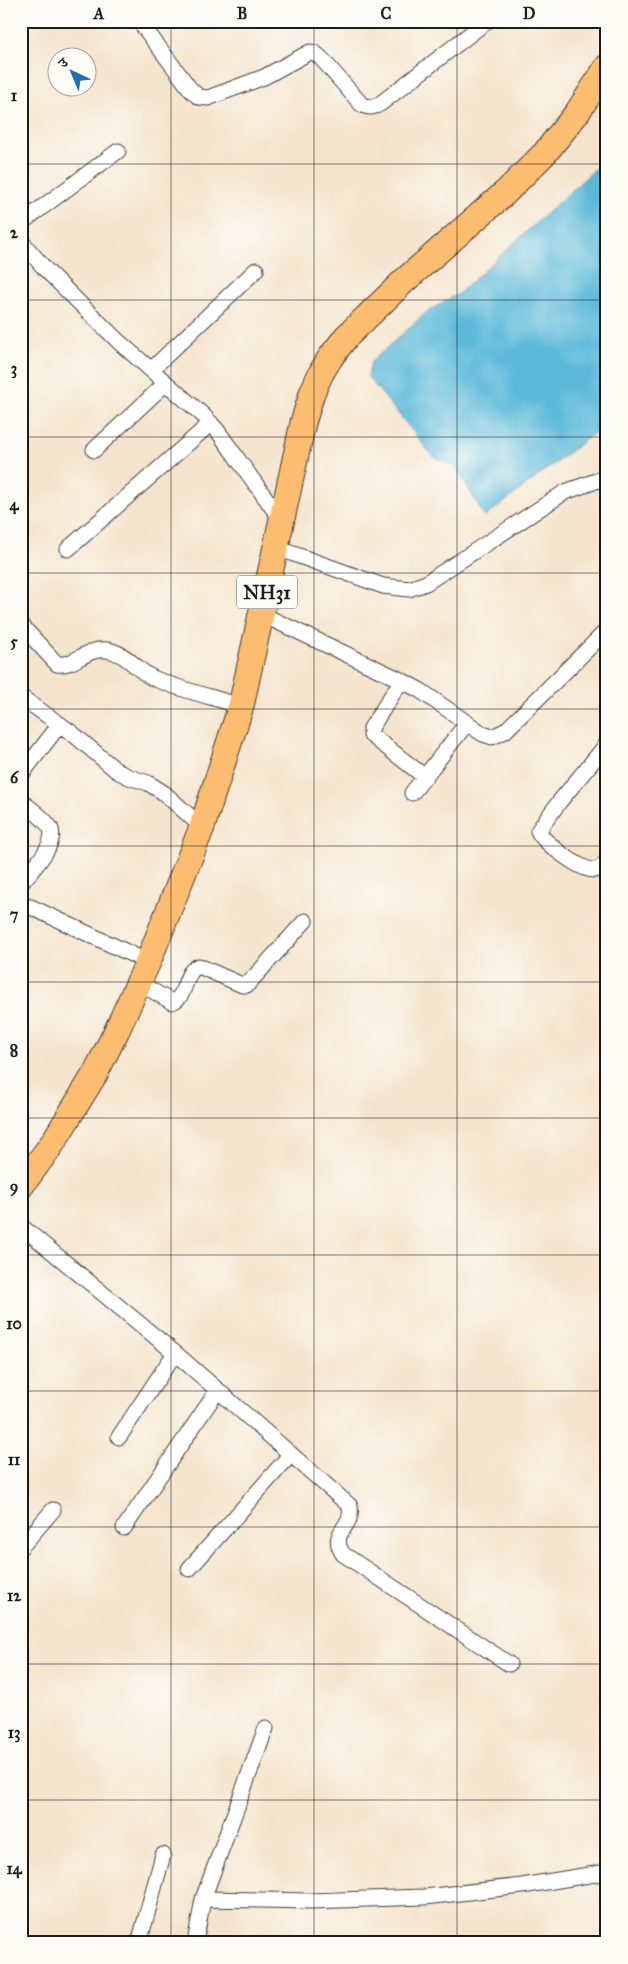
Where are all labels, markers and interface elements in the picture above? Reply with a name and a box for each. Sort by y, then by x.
text: A [93,4,105,23]
text: B [237,4,247,23]
text: C [381,4,392,23]
text: D [523,4,536,23]
north arrow [48,48,98,98]
text: उ [54,54,72,72]
text: 1 [11,86,18,105]
text: 2 [10,223,19,242]
text: 3 [11,359,17,379]
text: 4 [10,495,20,515]
road number: NH31 [237,576,297,608]
text: 5 [10,632,18,651]
text: 6 [10,768,19,787]
text: 7 [10,905,19,924]
text: 8 [10,1041,18,1060]
text: 9 [10,1177,18,1197]
text: 10 [6,1314,22,1333]
text: 11 [8,1450,21,1469]
text: 12 [7,1586,22,1605]
text: 13 [8,1723,20,1743]
text: 14 [6,1859,23,1879]

